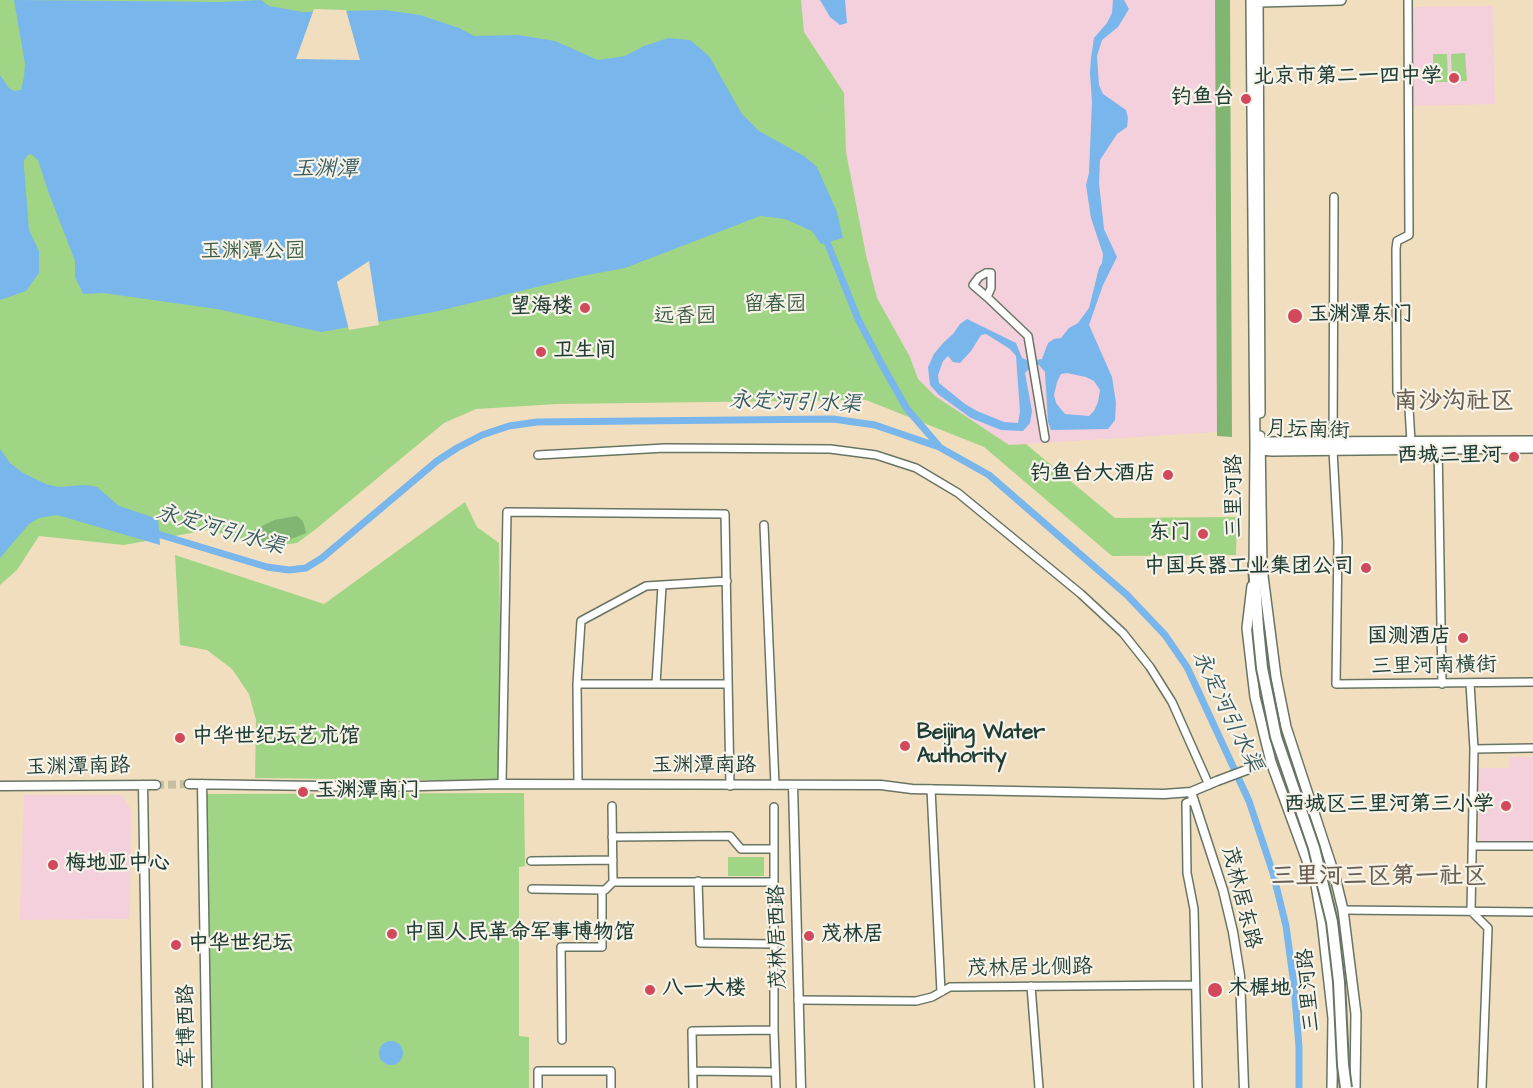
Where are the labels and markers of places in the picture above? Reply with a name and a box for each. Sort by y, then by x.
place label: 北京市第二一四中学 [1253,65,1442,91]
marker: 北京市第二一四中学 [1447,71,1461,85]
place label: 钓鱼台 [1171,86,1234,112]
marker: 钓鱼台 [1239,92,1253,106]
place label: 望海楼 [510,295,573,321]
marker: 望海楼 [578,301,592,315]
place label: 玉渊潭东门 [1308,303,1413,329]
marker: 玉渊潭东门 [1286,307,1304,325]
place label: 卫生间 [553,339,616,365]
marker: 卫生间 [534,345,548,359]
place label: 西城三里河 [1397,444,1502,470]
marker: 西城三里河 [1507,450,1521,464]
place label: 钓鱼台大酒店 [1030,462,1156,488]
marker: 钓鱼台大酒店 [1161,468,1175,482]
place label: 东门 [1149,521,1191,547]
marker: 东门 [1196,527,1210,541]
place label: 中国兵器工业集团公司 [1144,555,1354,581]
marker: 中国兵器工业集团公司 [1359,561,1373,575]
place label: 国测酒店 [1367,625,1451,651]
marker: 国测酒店 [1456,631,1470,645]
place label: Beijing Water Authority [917,721,1045,771]
place label: 中华世纪坛艺术馆 [192,725,360,751]
marker: 中华世纪坛艺术馆 [173,731,187,745]
marker: Beijing Water Authority [898,739,912,753]
place label: 玉渊潭南门 [315,779,420,805]
marker: 玉渊潭南门 [296,785,310,799]
place label: 西城区三里河第三小学 [1284,793,1494,819]
marker: 西城区三里河第三小学 [1499,799,1513,813]
place label: 梅地亚中心 [65,852,170,878]
marker: 梅地亚中心 [46,858,60,872]
place label: 中国人民革命军事博物馆 [404,921,635,947]
place label: 茂林居 [821,923,884,949]
marker: 中国人民革命军事博物馆 [385,927,399,941]
marker: 茂林居 [802,929,816,943]
place label: 中华世纪坛 [188,932,293,958]
marker: 中华世纪坛 [169,938,183,952]
place label: 八一大楼 [662,977,746,1003]
place label: 木樨地 [1228,977,1291,1003]
marker: 木樨地 [1206,981,1224,999]
marker: 八一大楼 [643,983,657,997]

